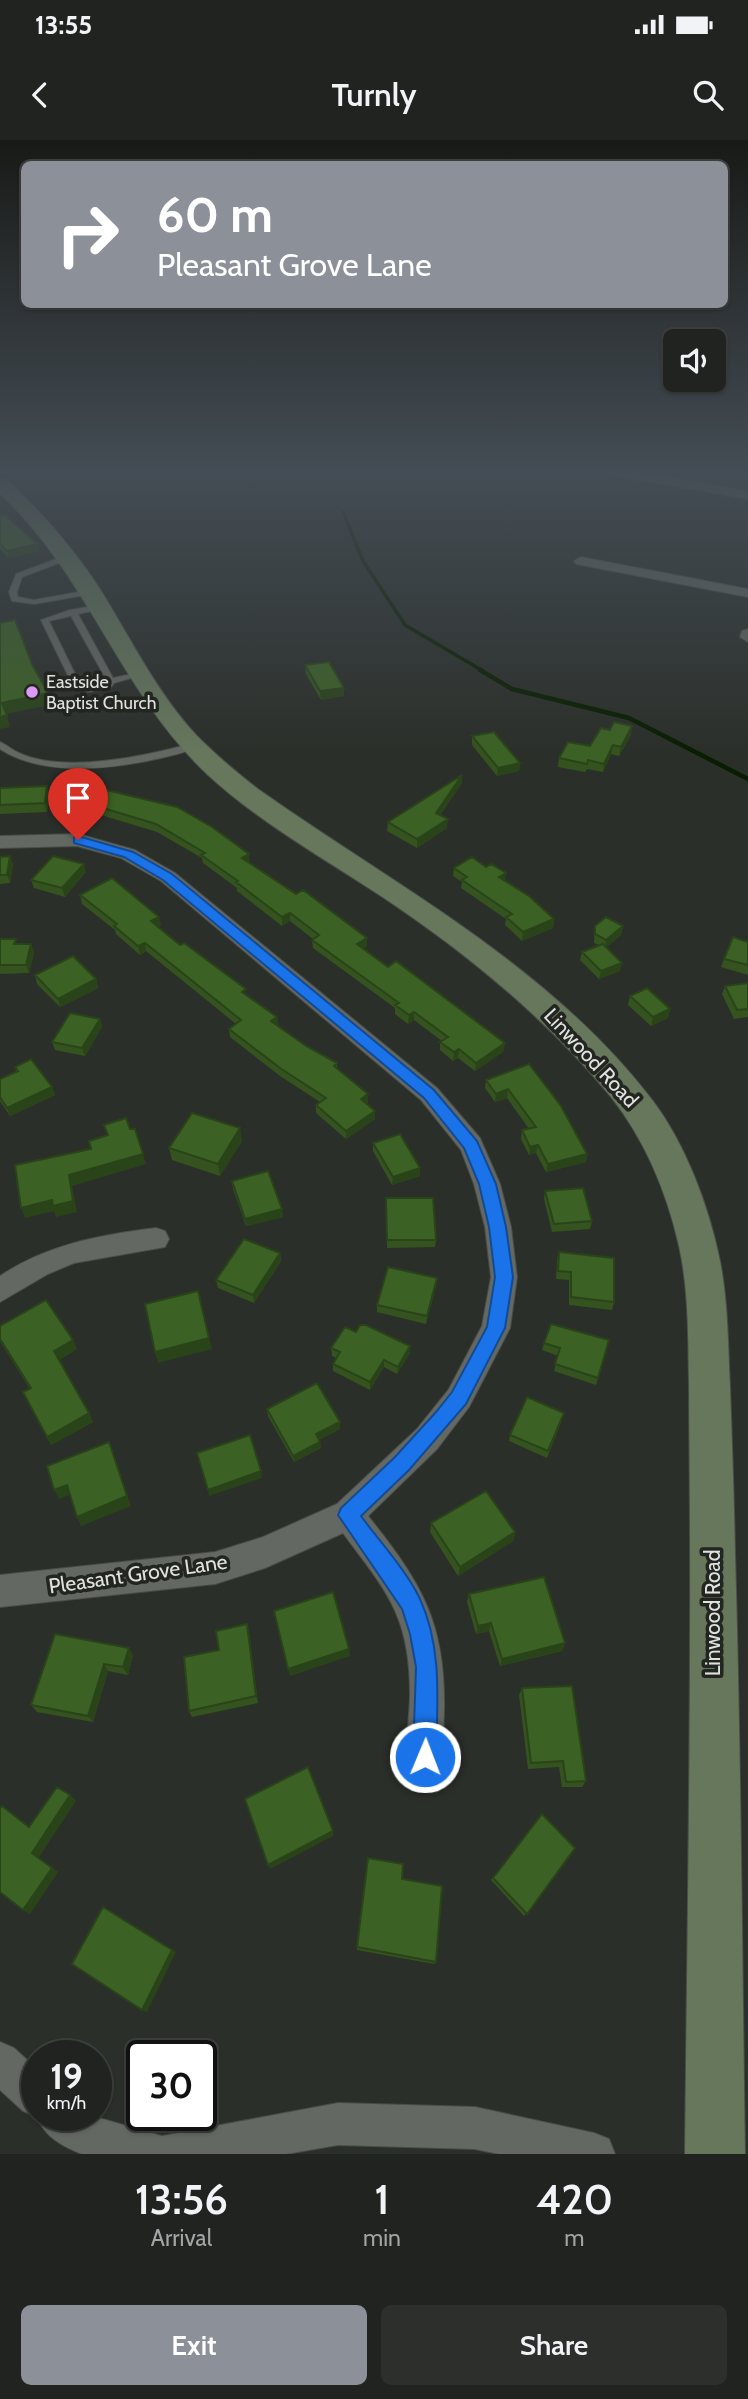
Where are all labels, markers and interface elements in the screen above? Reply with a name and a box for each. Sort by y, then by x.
text: 13:55 [35,9,92,41]
text: Turnly [331,75,417,114]
icon: back [21,76,59,114]
icon: search [689,76,727,114]
text: 60 m [157,185,273,244]
icon: right [42,189,133,280]
text: Pleasant Grove Lane [157,245,432,284]
map controls [663,329,726,392]
button: sound [663,329,726,392]
place label: Eastside Baptist Church [46,671,156,714]
marker: Eastside Baptist Church [24,684,40,700]
pin [48,768,108,840]
icon: arrive [59,779,97,817]
street label: Linwood Road [539,1003,644,1113]
street label: Pleasant Grove Lane [47,1549,229,1598]
street label: Linwood Road [700,1550,725,1676]
position arrow [388,1720,462,1794]
speed limit sign: 30 [126,2040,217,2131]
text: 19 [50,2055,83,2098]
text: km/h [47,2092,86,2114]
text: 13:56 [135,2173,228,2225]
text: 1 [374,2173,389,2225]
text: 420 [536,2173,613,2225]
text: Arrival [151,2224,212,2252]
text: min [363,2224,401,2252]
text: m [564,2224,585,2252]
button: Exit [21,2305,367,2385]
button: Share [381,2305,727,2385]

